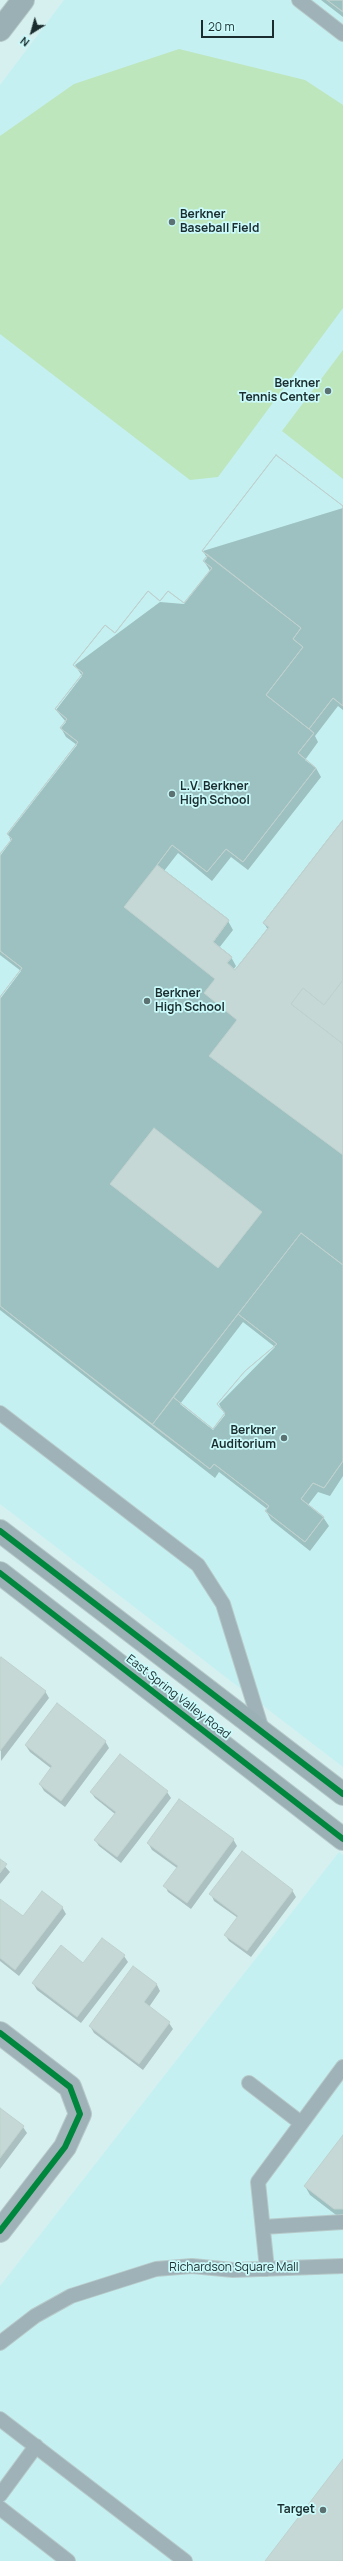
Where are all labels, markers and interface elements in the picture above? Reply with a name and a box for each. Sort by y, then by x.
north arrow [12,12,52,52]
scale bar [203,12,276,38]
text: 20 m [208,18,235,35]
text: N [17,34,32,50]
place label: Berkner Baseball Field [180,208,259,236]
marker: Berkner Baseball Field [167,217,177,227]
place label: Berkner Tennis Center [239,377,320,405]
marker: Berkner Tennis Center [323,386,333,396]
place label: L.V. Berkner High School [180,780,250,808]
marker: L.V. Berkner High School [167,789,177,799]
place label: Berkner High School [155,987,225,1015]
marker: Berkner High School [142,996,152,1006]
place label: Berkner Auditorium [211,1424,276,1452]
marker: Berkner Auditorium [279,1433,289,1443]
street label: East Spring Valley Road [123,1652,233,1742]
street label: Richardson Square Mall [169,2261,299,2275]
place label: Target [277,2503,315,2517]
marker: Target [318,2505,328,2515]

